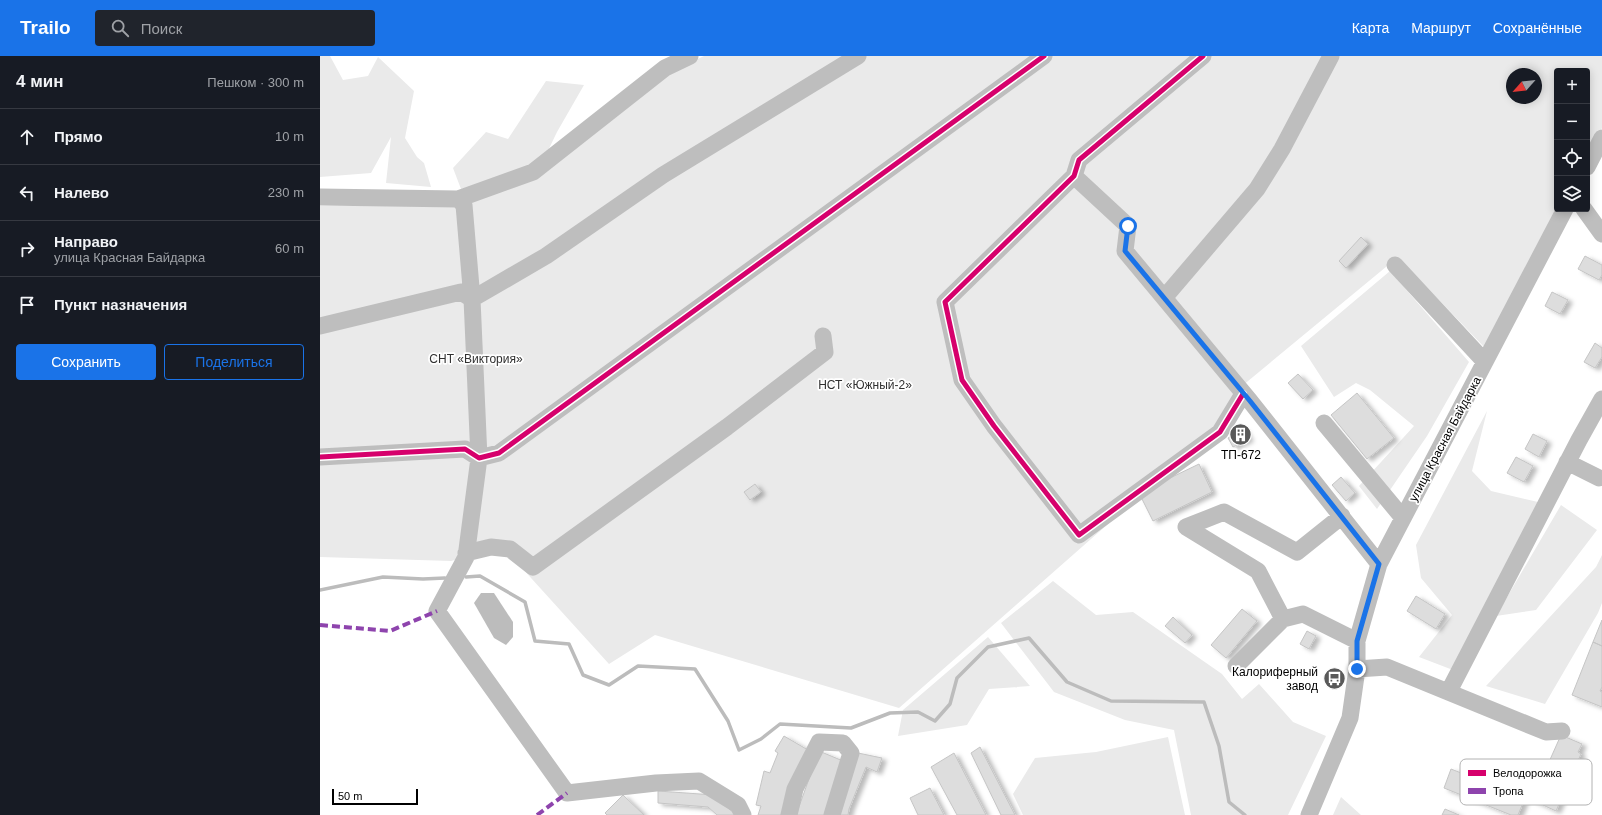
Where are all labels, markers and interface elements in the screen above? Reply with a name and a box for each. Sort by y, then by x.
search box [95,10,375,46]
text: Trailo [20,17,71,38]
icon: search [109,17,131,39]
text: Поиск [141,20,182,37]
text: Карта [1352,20,1389,36]
text: Маршрут [1411,20,1471,36]
text: Сохранённые [1493,20,1582,36]
north arrow [1506,68,1542,104]
map controls [1554,68,1590,212]
button: + [1554,68,1590,104]
text: 4 мин [16,72,63,91]
text: Пешком · 300 m [207,75,304,90]
button: − [1554,104,1590,140]
icon: ahead [16,126,38,148]
text: Прямо [54,128,103,145]
text: 10 m [275,129,304,144]
button: locate [1554,140,1590,176]
button: layers [1554,176,1590,212]
icon: left [16,182,38,204]
text: Налево [54,184,109,201]
text: 230 m [268,185,304,200]
route start [1119,217,1137,235]
text: Направо [54,233,118,250]
icon: right [16,238,38,260]
text: 60 m [275,241,304,256]
text: улица Красная Байдарка [54,250,205,265]
icon: arrive [16,294,38,316]
text: Пункт назначения [54,296,187,313]
button: Сохранить [16,344,156,380]
button: Поделиться [164,344,304,380]
park label: СНТ «Виктория» [429,352,523,366]
street label: улица Красная Байдарка [1406,374,1484,504]
park label: НСТ «Южный-2» [818,378,912,392]
building icon: ТП-672 [1228,421,1254,447]
place label: ТП-672 [1221,448,1261,462]
route end [1348,660,1366,678]
place label: Калориферный завод [1232,665,1318,693]
bus stop icon: Калориферный завод [1321,666,1347,692]
legend [1460,759,1592,805]
text: Велодорожка [1493,767,1563,779]
text: Тропа [1493,785,1524,797]
scale bar [332,787,418,806]
text: 50 m [338,790,362,802]

